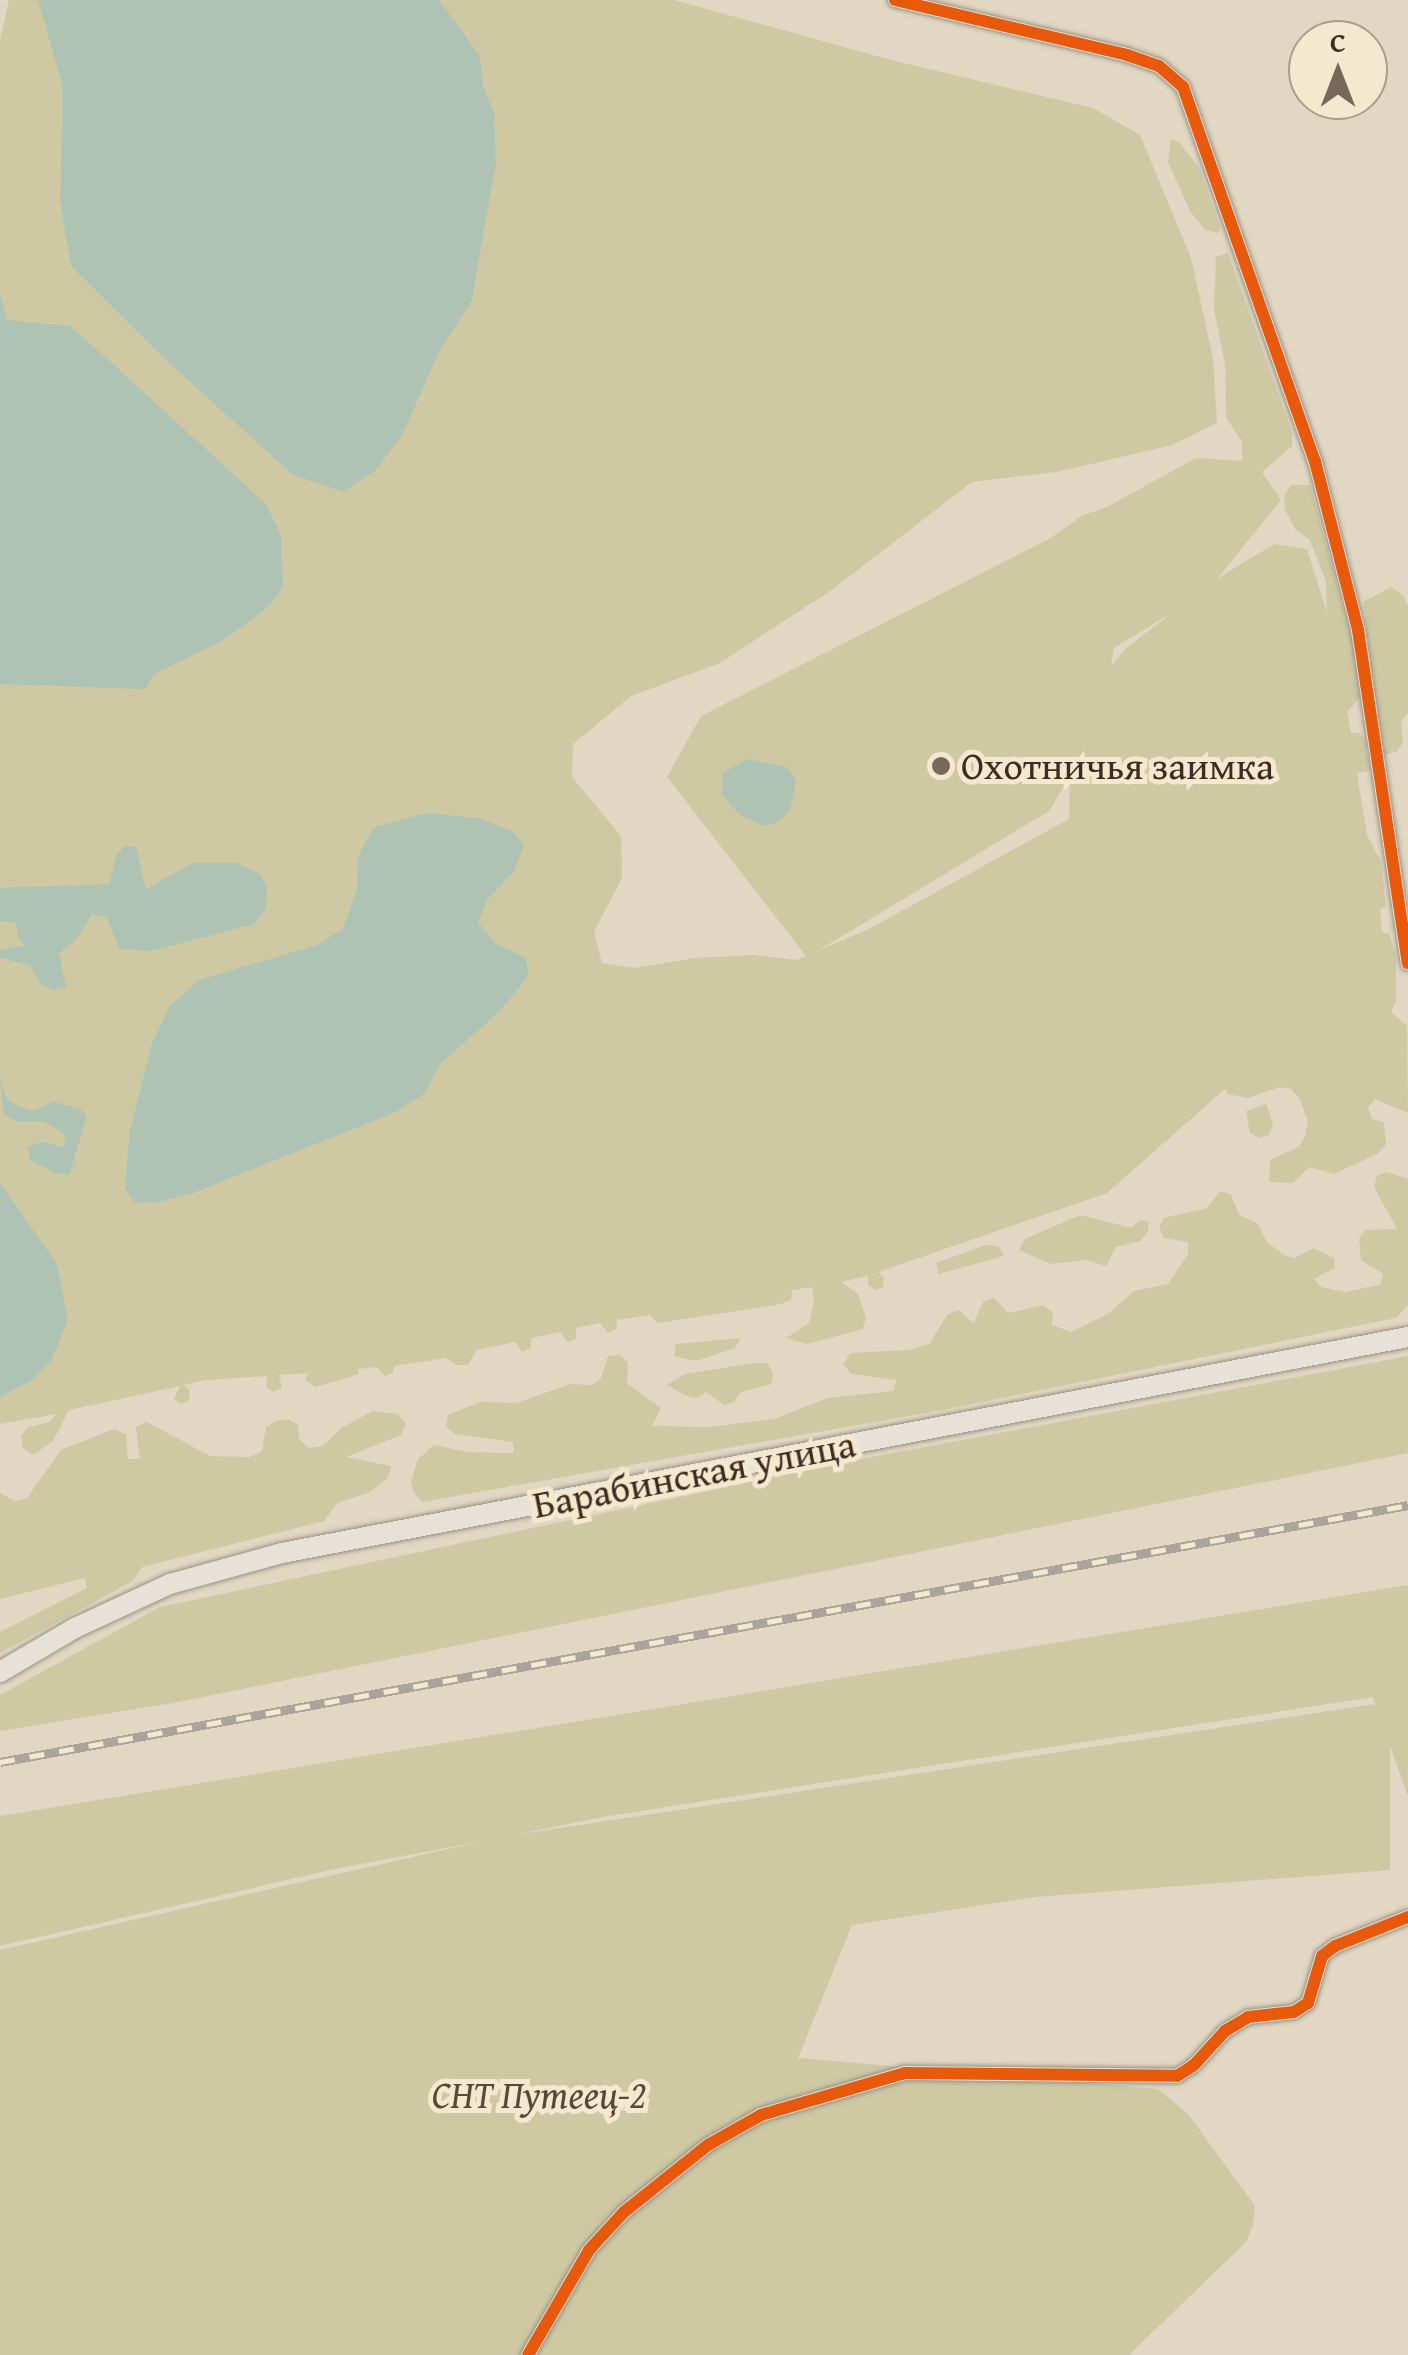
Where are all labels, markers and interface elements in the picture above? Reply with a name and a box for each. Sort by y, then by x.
north arrow [1288,20,1388,120]
text: С [1330,21,1346,62]
place label: Охотничья заимка [961,743,1274,789]
marker: Охотничья заимка [930,755,952,777]
street label: Барабинская улица [529,1420,859,1528]
park label: СНТ Путеец-2 [432,2072,646,2118]

